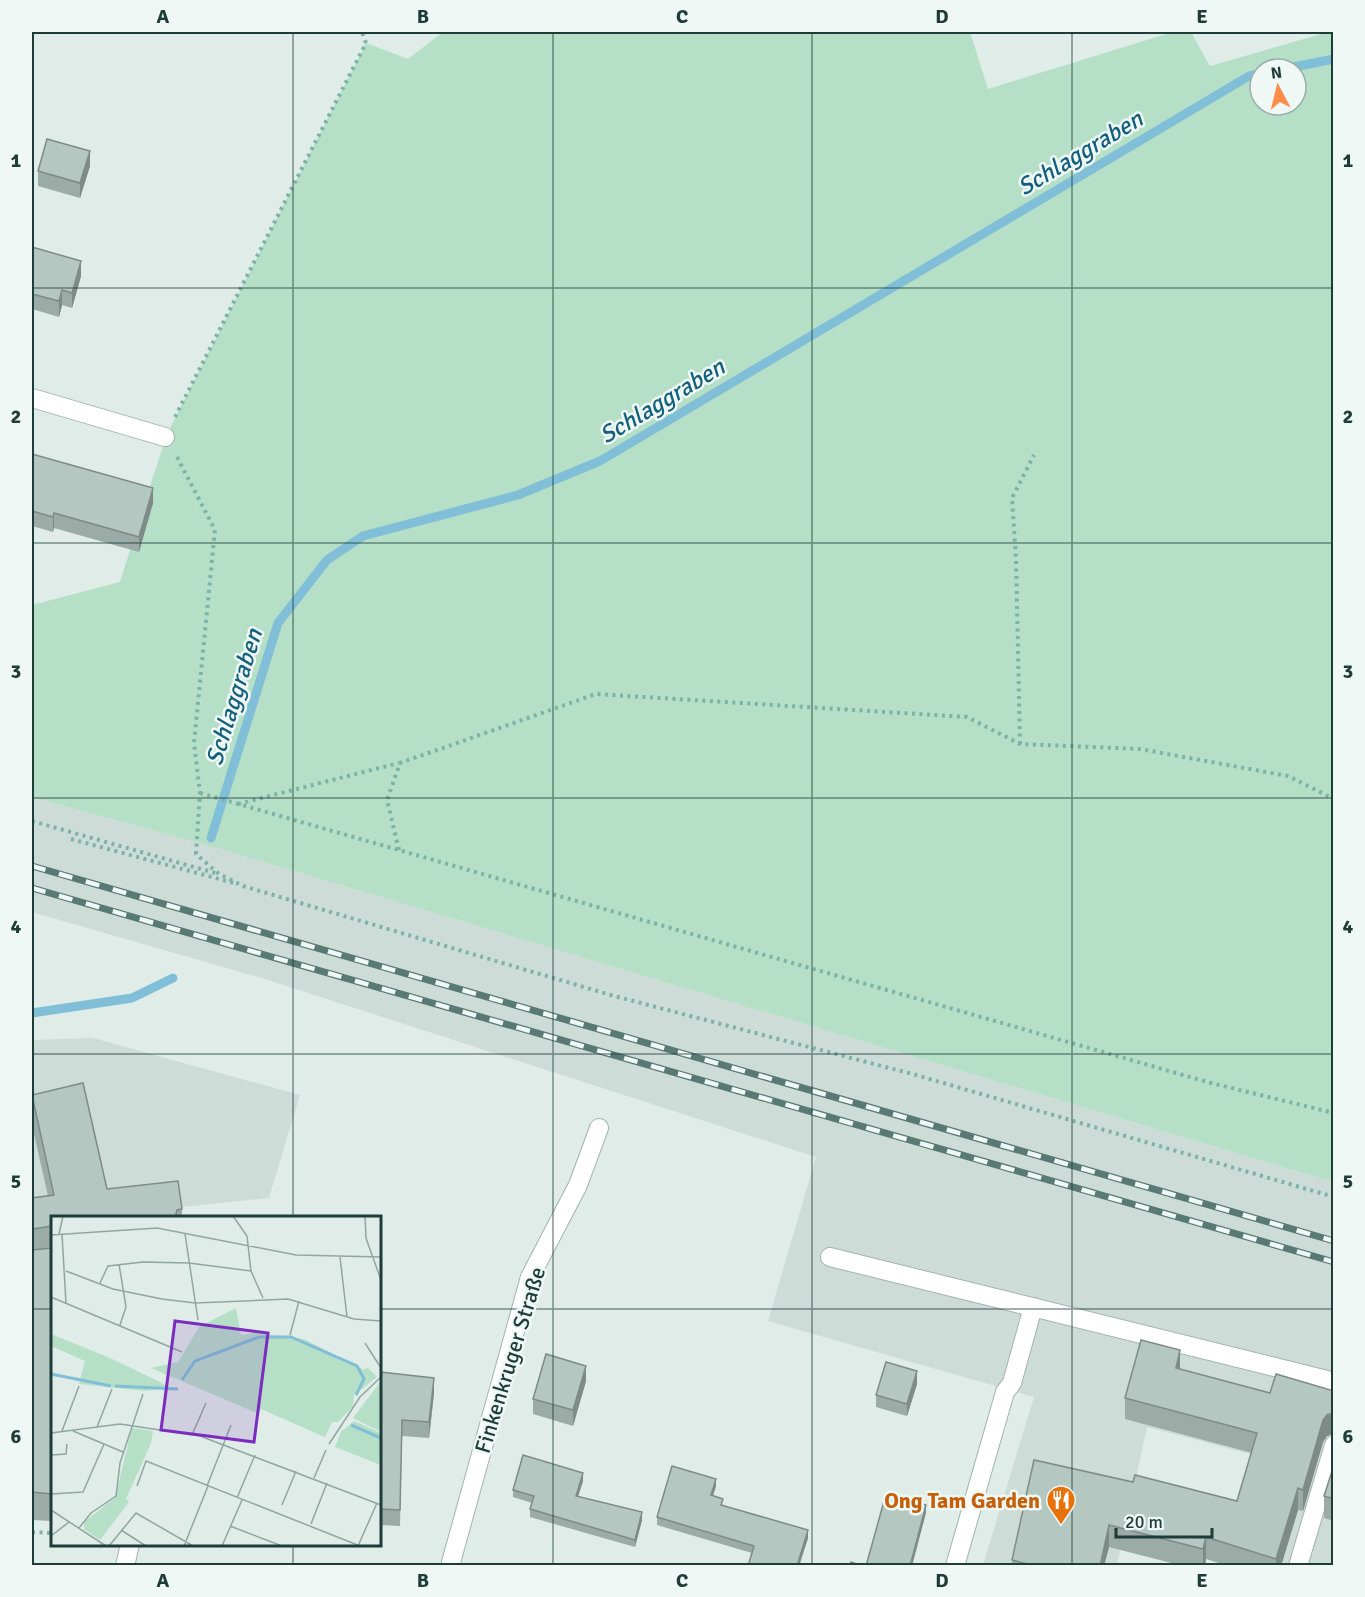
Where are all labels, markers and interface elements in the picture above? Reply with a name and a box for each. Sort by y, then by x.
text: A [157,4,170,29]
text: B [417,4,429,29]
text: C [676,4,688,29]
text: D [935,4,949,29]
text: E [1196,4,1208,29]
north arrow [1248,57,1308,117]
text: N [1270,63,1283,84]
water label: Schlaggraben [1012,103,1149,202]
text: 1 [11,148,22,173]
text: 1 [1343,148,1354,173]
water label: Schlaggraben [594,351,731,450]
text: 2 [11,404,21,429]
text: 2 [1343,404,1353,429]
water label: Schlaggraben [199,624,269,769]
text: 3 [11,659,21,684]
text: 3 [1343,659,1353,684]
text: 4 [11,914,22,939]
text: 4 [1343,914,1354,939]
text: 5 [11,1169,21,1194]
text: 5 [1343,1169,1353,1194]
inset map [51,1216,381,1546]
street label: Finkenkruger Straße [469,1263,551,1457]
text: 6 [11,1424,22,1449]
text: 6 [1343,1424,1354,1449]
restaurant icon: Ong Tam Garden [1045,1484,1077,1526]
place label: Ong Tam Garden [884,1487,1040,1514]
scale bar [1116,1501,1212,1539]
text: 20 m [1125,1511,1163,1533]
text: A [157,1568,170,1593]
text: B [417,1568,429,1593]
text: C [676,1568,688,1593]
text: D [935,1568,949,1593]
text: E [1196,1568,1208,1593]

